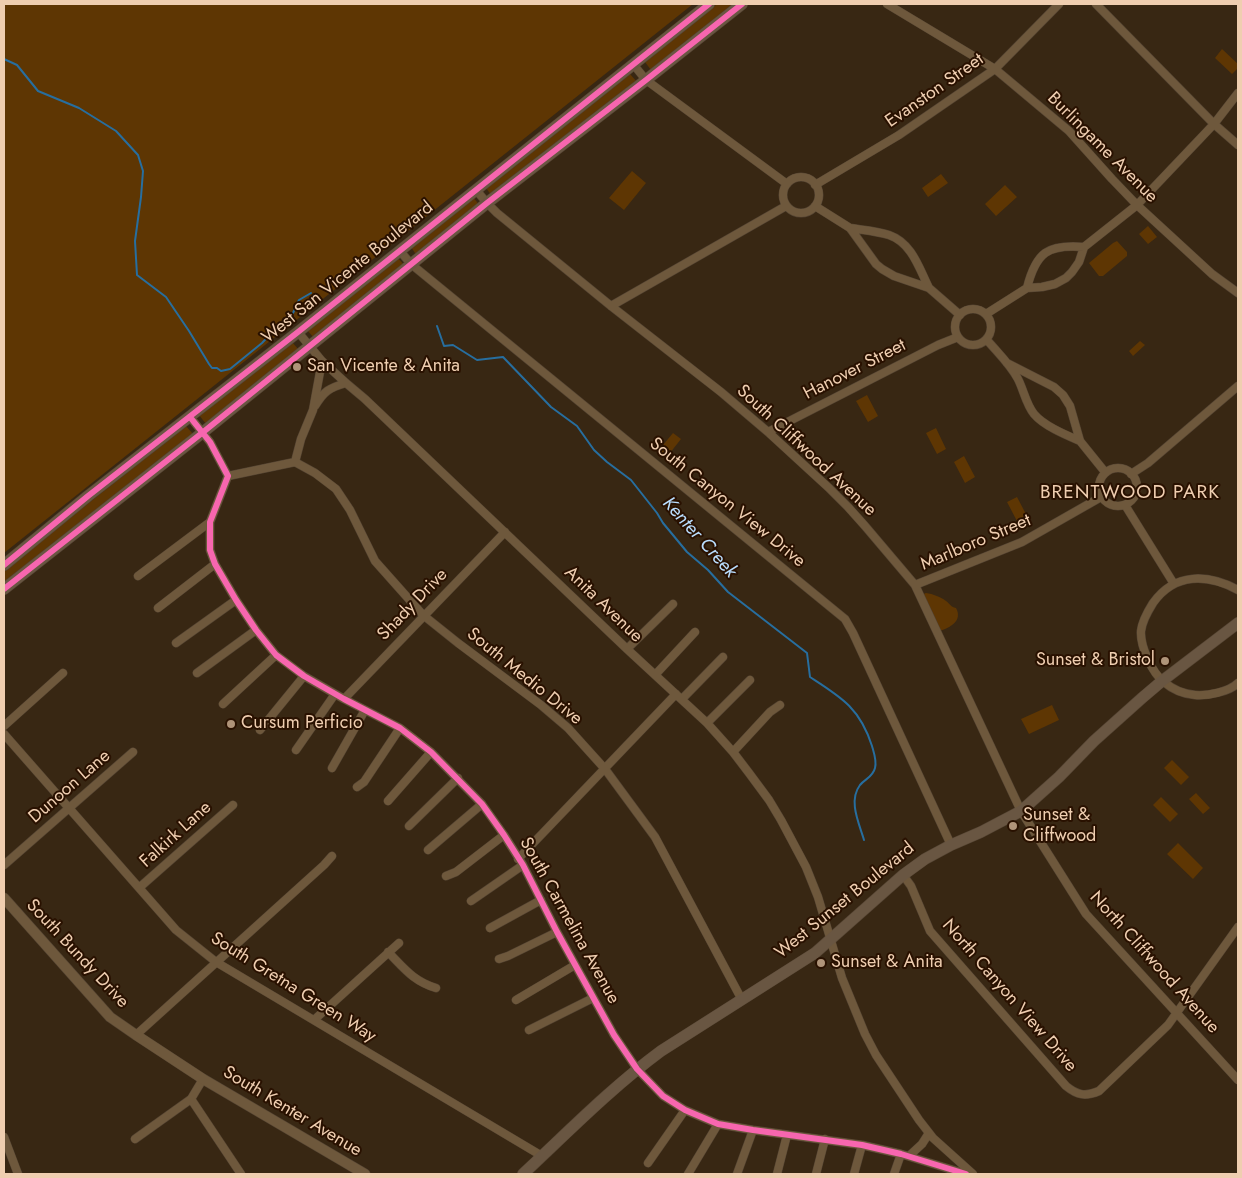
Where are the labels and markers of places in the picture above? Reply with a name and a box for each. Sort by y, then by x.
place label: San Vicente & Anita [307,356,460,378]
marker: San Vicente & Anita [291,361,303,373]
place label: Sunset & Bristol [1036,650,1155,672]
marker: Sunset & Bristol [1159,655,1171,667]
place label: Cursum Perficio [241,713,363,735]
marker: Cursum Perficio [225,718,237,730]
place label: Sunset & Cliffwood [1023,805,1096,848]
marker: Sunset & Cliffwood [1007,820,1019,832]
place label: Sunset & Anita [831,952,943,974]
marker: Sunset & Anita [815,957,827,969]

